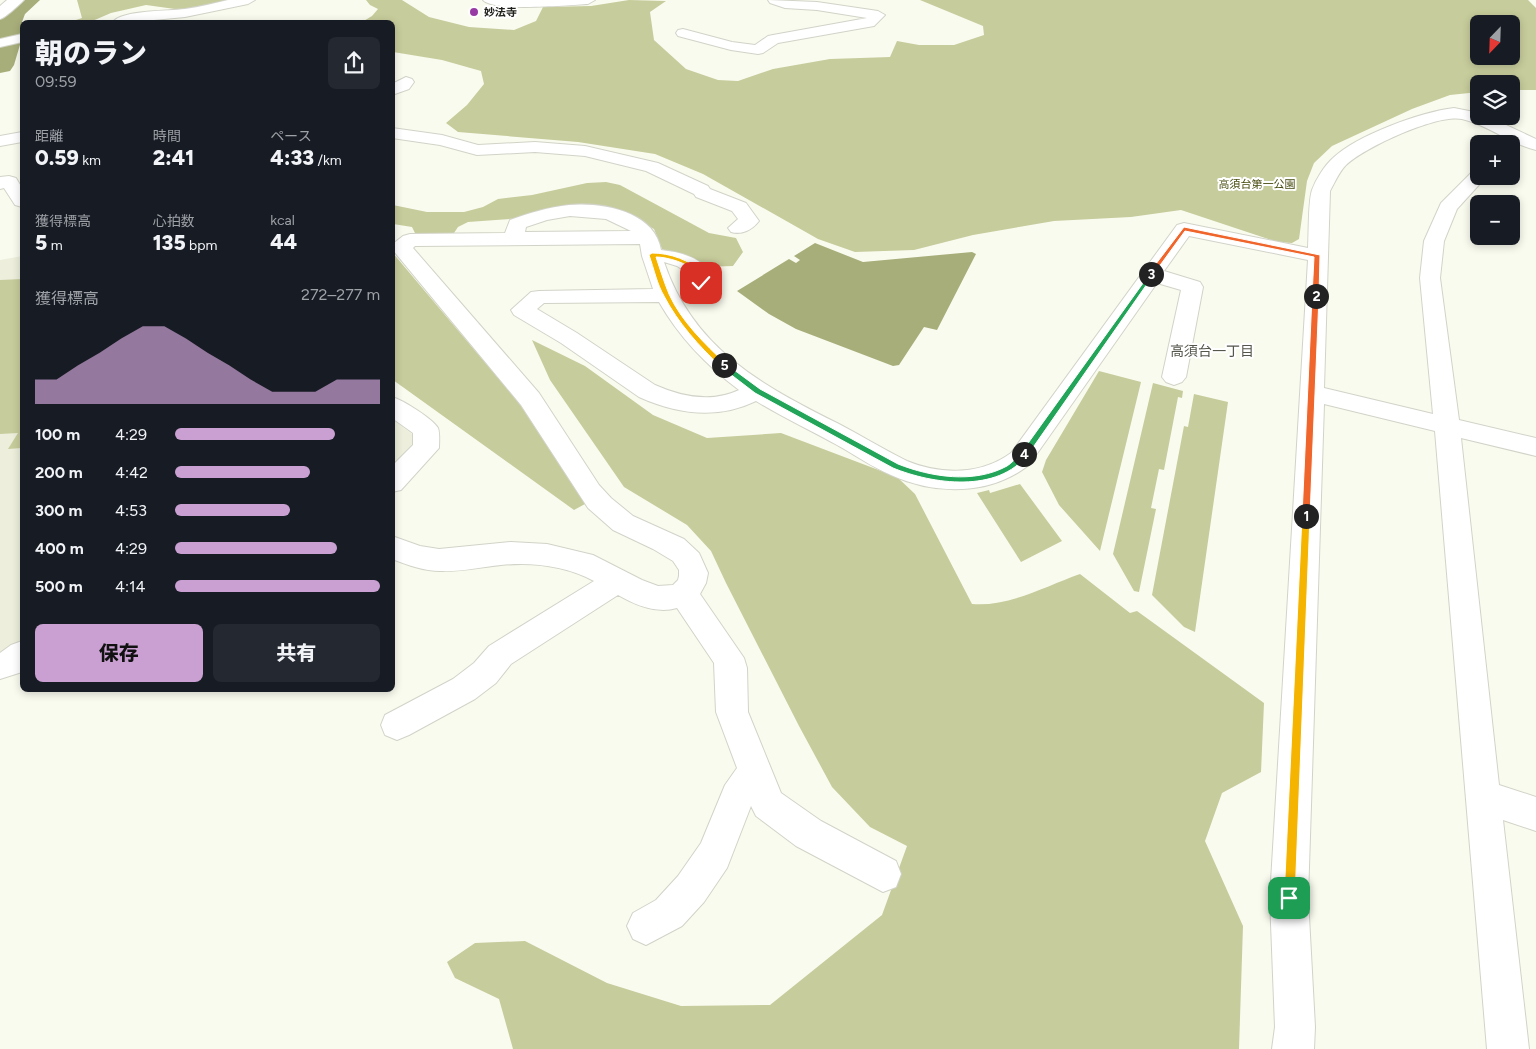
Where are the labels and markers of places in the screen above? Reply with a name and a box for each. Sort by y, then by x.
marker: 妙法寺 [468,6,480,18]
place label: 妙法寺 [484,6,517,19]
pin [680,262,722,304]
pin: 3 [1138,262,1164,286]
pin: 2 [1304,284,1328,308]
pin: 5 [712,352,736,378]
pin: 4 [1012,442,1036,466]
pin: 1 [1294,504,1318,528]
pin [1268,877,1310,919]

